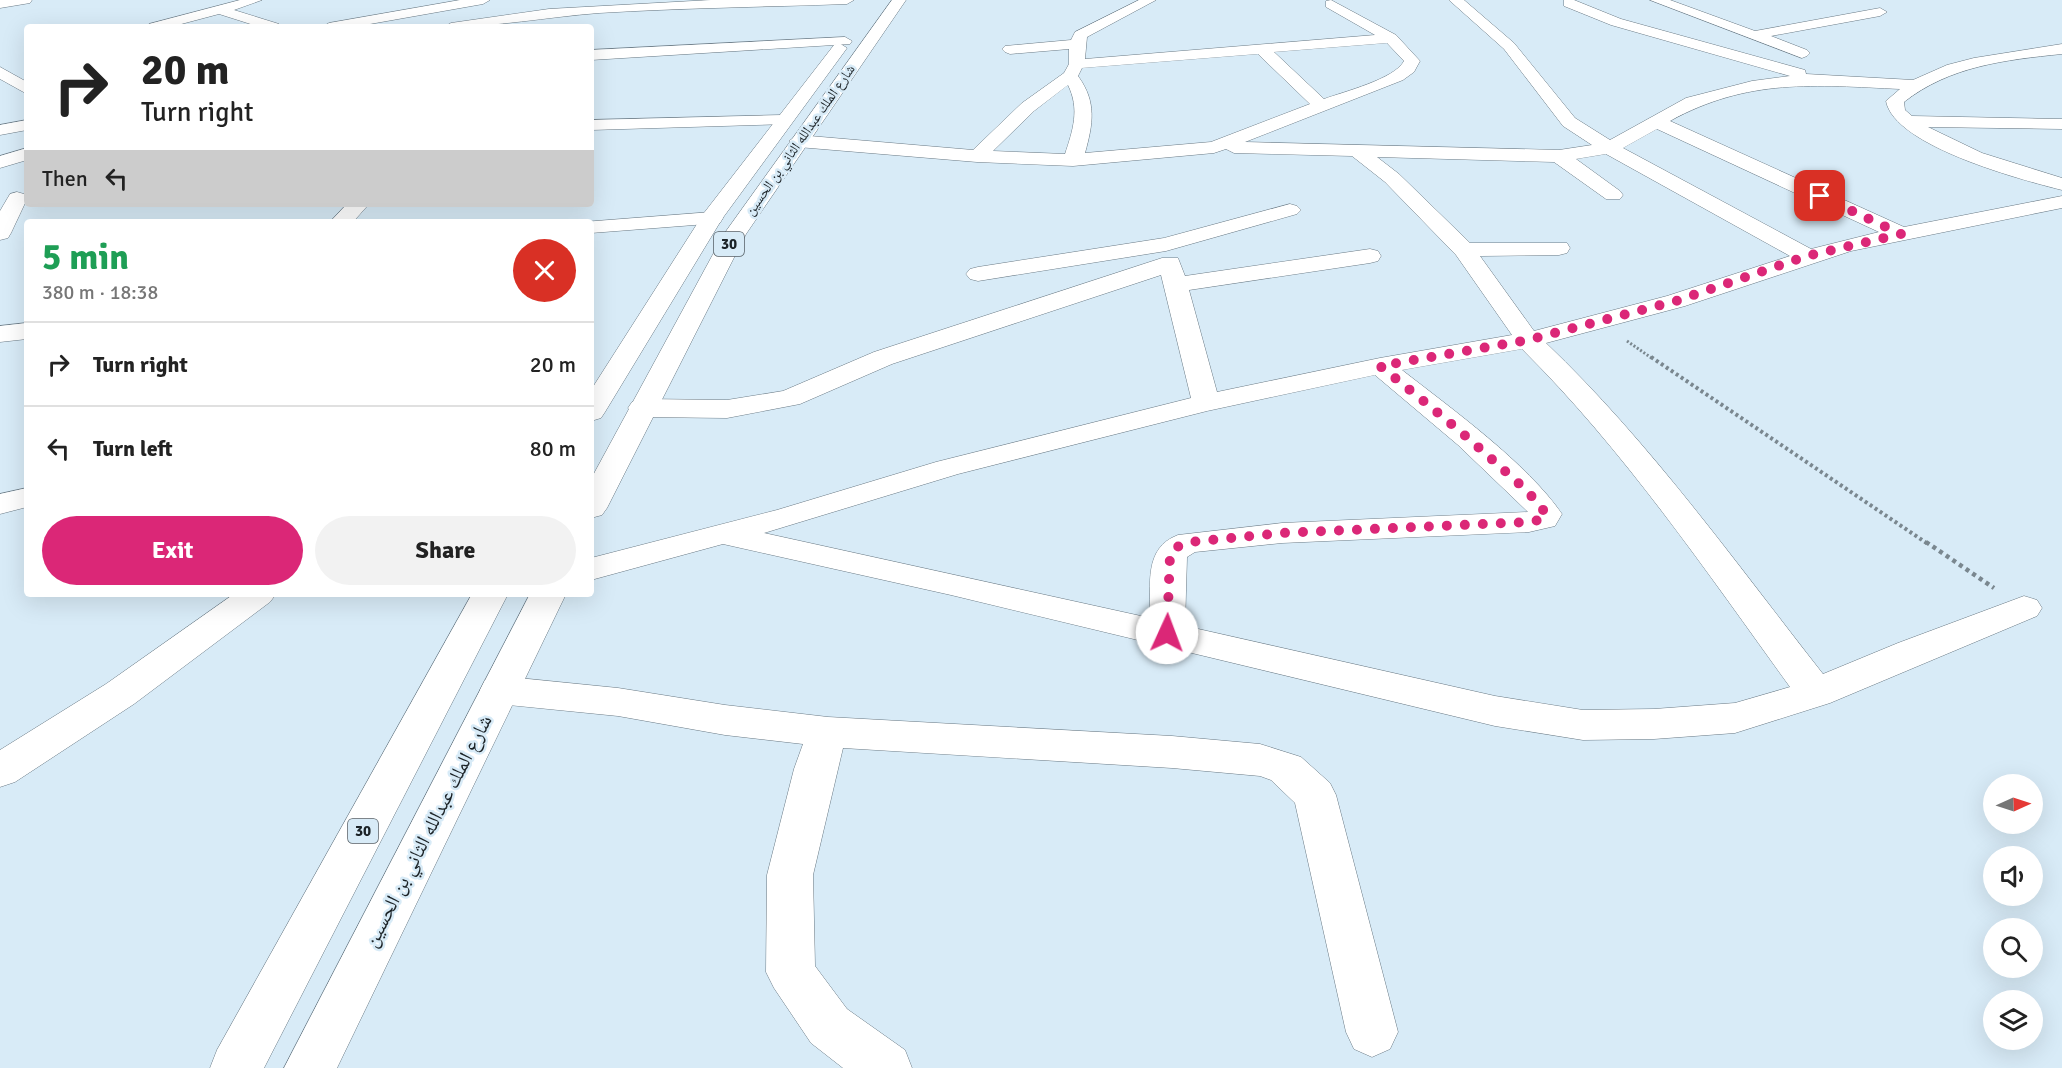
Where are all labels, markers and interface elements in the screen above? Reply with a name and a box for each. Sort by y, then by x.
text: 20 m [141,45,230,96]
icon: right [42,48,120,126]
street label: شارع الملك عبدالله الثاني بن الحسين [741,61,861,220]
text: Turn right [141,96,254,129]
icon: left [100,162,133,195]
text: Then [42,165,88,192]
pin [1794,170,1845,221]
icon: arrive [1803,179,1836,212]
road number: 30 [714,232,744,256]
text: 5 min [42,235,129,280]
button: close [513,239,576,302]
text: 380 m · 18:38 [42,280,158,305]
icon: right [42,348,75,381]
text: Turn right [93,351,188,378]
text: 20 m [530,351,576,378]
icon: left [42,432,75,465]
text: Turn left [93,435,173,462]
text: 80 m [530,435,576,462]
button: Exit [42,516,303,585]
button: Share [315,516,576,585]
position arrow [1135,601,1199,665]
street label: شارع الملك عبدالله الثاني بن الحسين [358,711,500,953]
north arrow [1983,774,2043,834]
map controls [1983,774,2043,1050]
road number: 30 [348,819,378,843]
button: sound [1983,846,2043,906]
button: search [1983,918,2043,978]
button: layers [1983,990,2043,1050]

